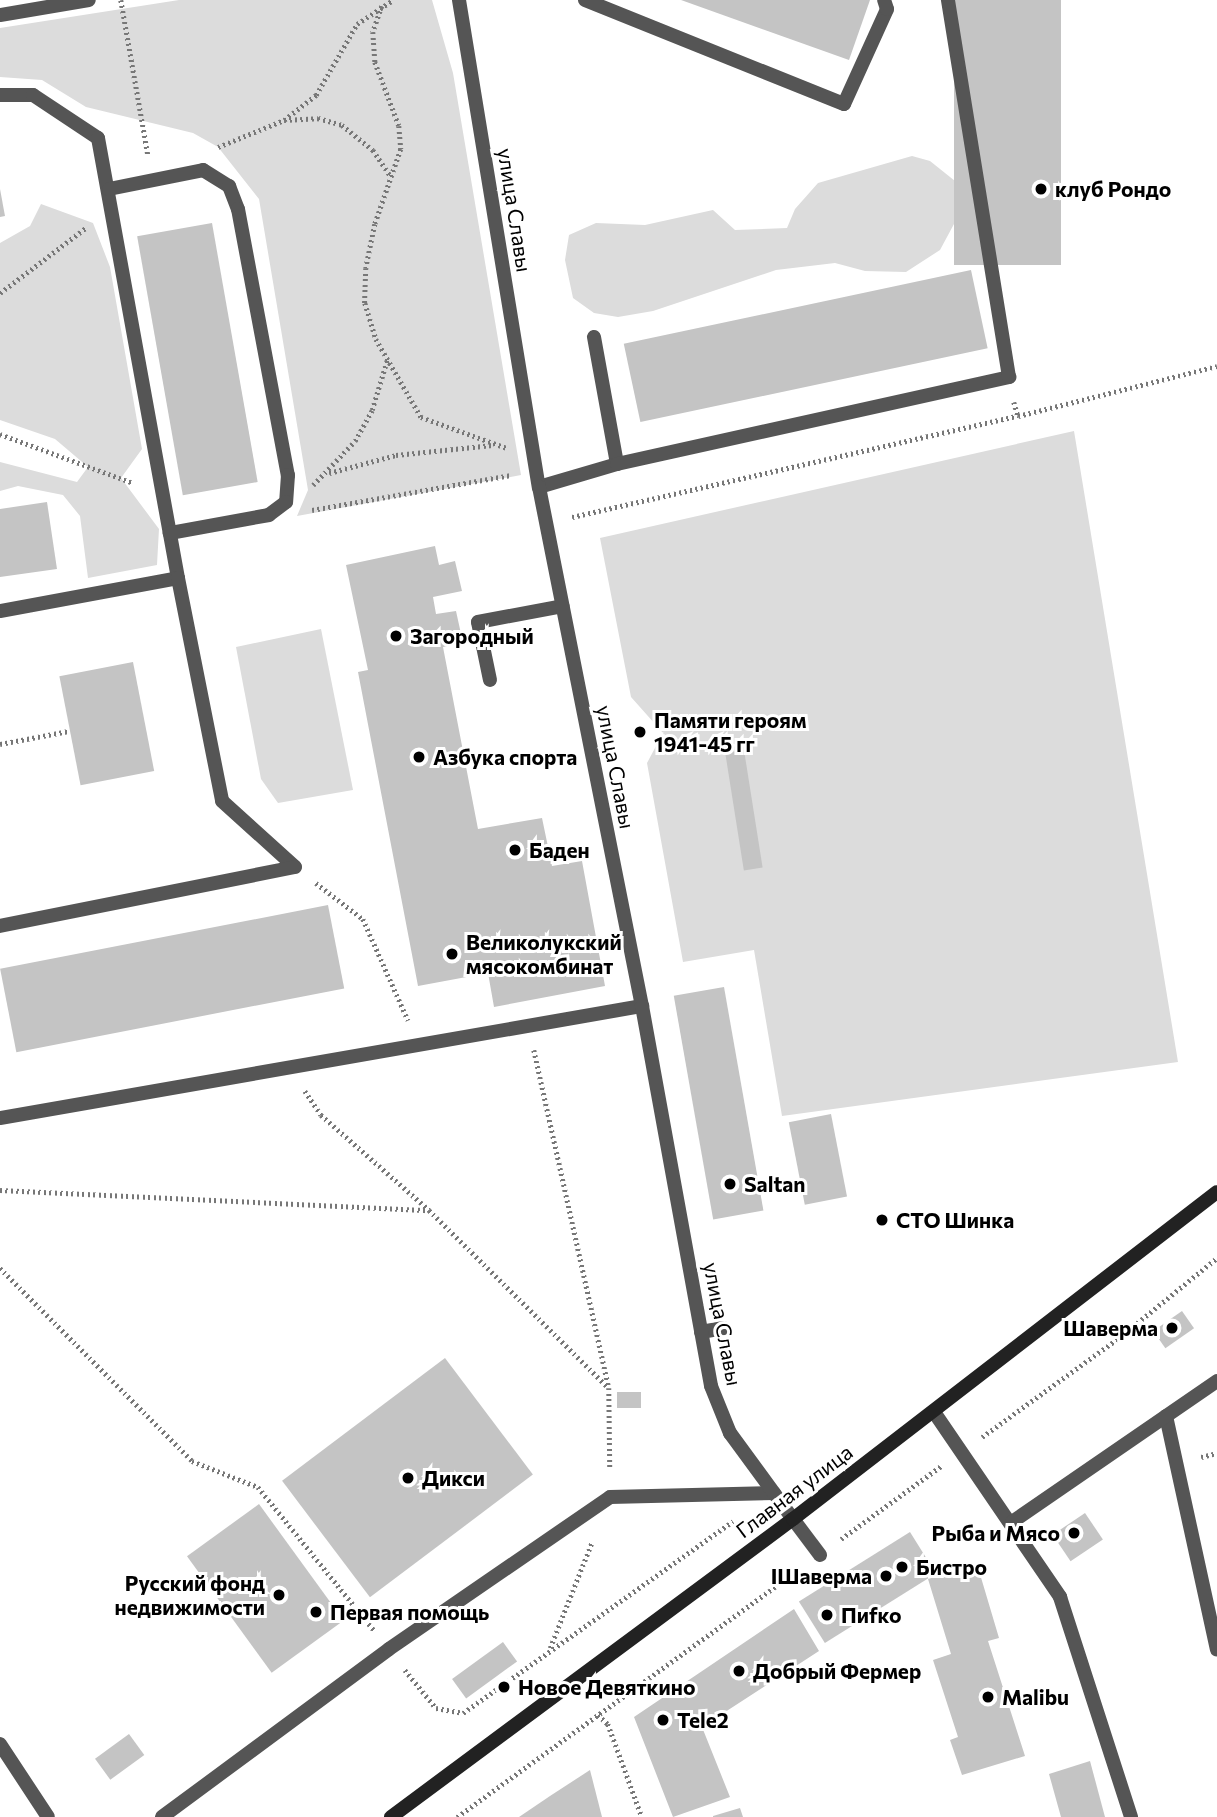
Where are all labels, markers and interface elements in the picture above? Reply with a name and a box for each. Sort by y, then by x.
street label: улица Славы [493,146,537,274]
place label: клуб Рондо [1055,176,1171,202]
marker: клуб Рондо [1033,181,1049,197]
place label: Загородный [410,623,534,649]
marker: Загородный [388,628,404,644]
street label: улица Славы [592,703,640,831]
place label: Памяти героям 1941-45 гг [654,707,806,757]
marker: Памяти героям 1941-45 гг [632,724,648,740]
place label: Азбука спорта [433,744,577,770]
marker: Азбука спорта [411,749,427,765]
place label: Баден [529,837,590,863]
marker: Баден [507,842,523,858]
place label: Великолукский мясокомбинат [466,929,622,979]
marker: Великолукский мясокомбинат [444,946,460,962]
place label: Saltan [744,1171,805,1197]
marker: Saltan [722,1176,738,1192]
place label: СТО Шинка [896,1207,1014,1233]
marker: СТО Шинка [874,1212,890,1228]
street label: улица Славы [699,1260,747,1388]
place label: Шаверма [1063,1315,1158,1341]
marker: Шаверма [1164,1320,1180,1336]
street label: Главная улица [731,1439,857,1543]
place label: Дикси [422,1465,485,1491]
marker: Дикси [400,1470,416,1486]
place label: Рыба и Мясо [932,1520,1060,1546]
marker: Рыба и Мясо [1066,1525,1082,1541]
place label: Бистро [916,1554,987,1580]
marker: Бистро [894,1559,910,1575]
place label: IШаверма [771,1563,872,1589]
marker: IШаверма [878,1568,894,1584]
place label: Русский фонд недвижимости [115,1570,265,1620]
marker: Русский фонд недвижимости [271,1587,287,1603]
place label: Первая помощь [330,1599,489,1625]
place label: Пиfко [841,1602,901,1628]
marker: Первая помощь [308,1604,324,1620]
marker: Пиfко [819,1607,835,1623]
place label: Добрый Фермер [753,1658,921,1684]
marker: Добрый Фермер [731,1663,747,1679]
place label: Новое Девяткино [518,1674,696,1700]
marker: Новое Девяткино [496,1679,512,1695]
place label: Malibu [1002,1684,1069,1710]
marker: Malibu [980,1689,996,1705]
place label: Tele2 [677,1707,729,1733]
marker: Tele2 [655,1712,671,1728]

